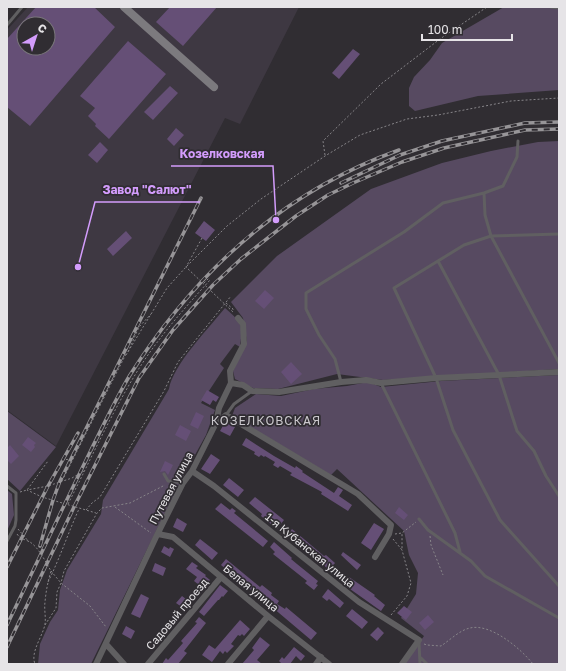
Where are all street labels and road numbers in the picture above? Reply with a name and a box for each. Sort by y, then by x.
street label: Путевая улица [146,449,195,526]
street label: 1-я Кубанская улица [263,510,358,590]
street label: Белая улица [221,561,282,614]
street label: Садовый проезд [143,575,211,652]

